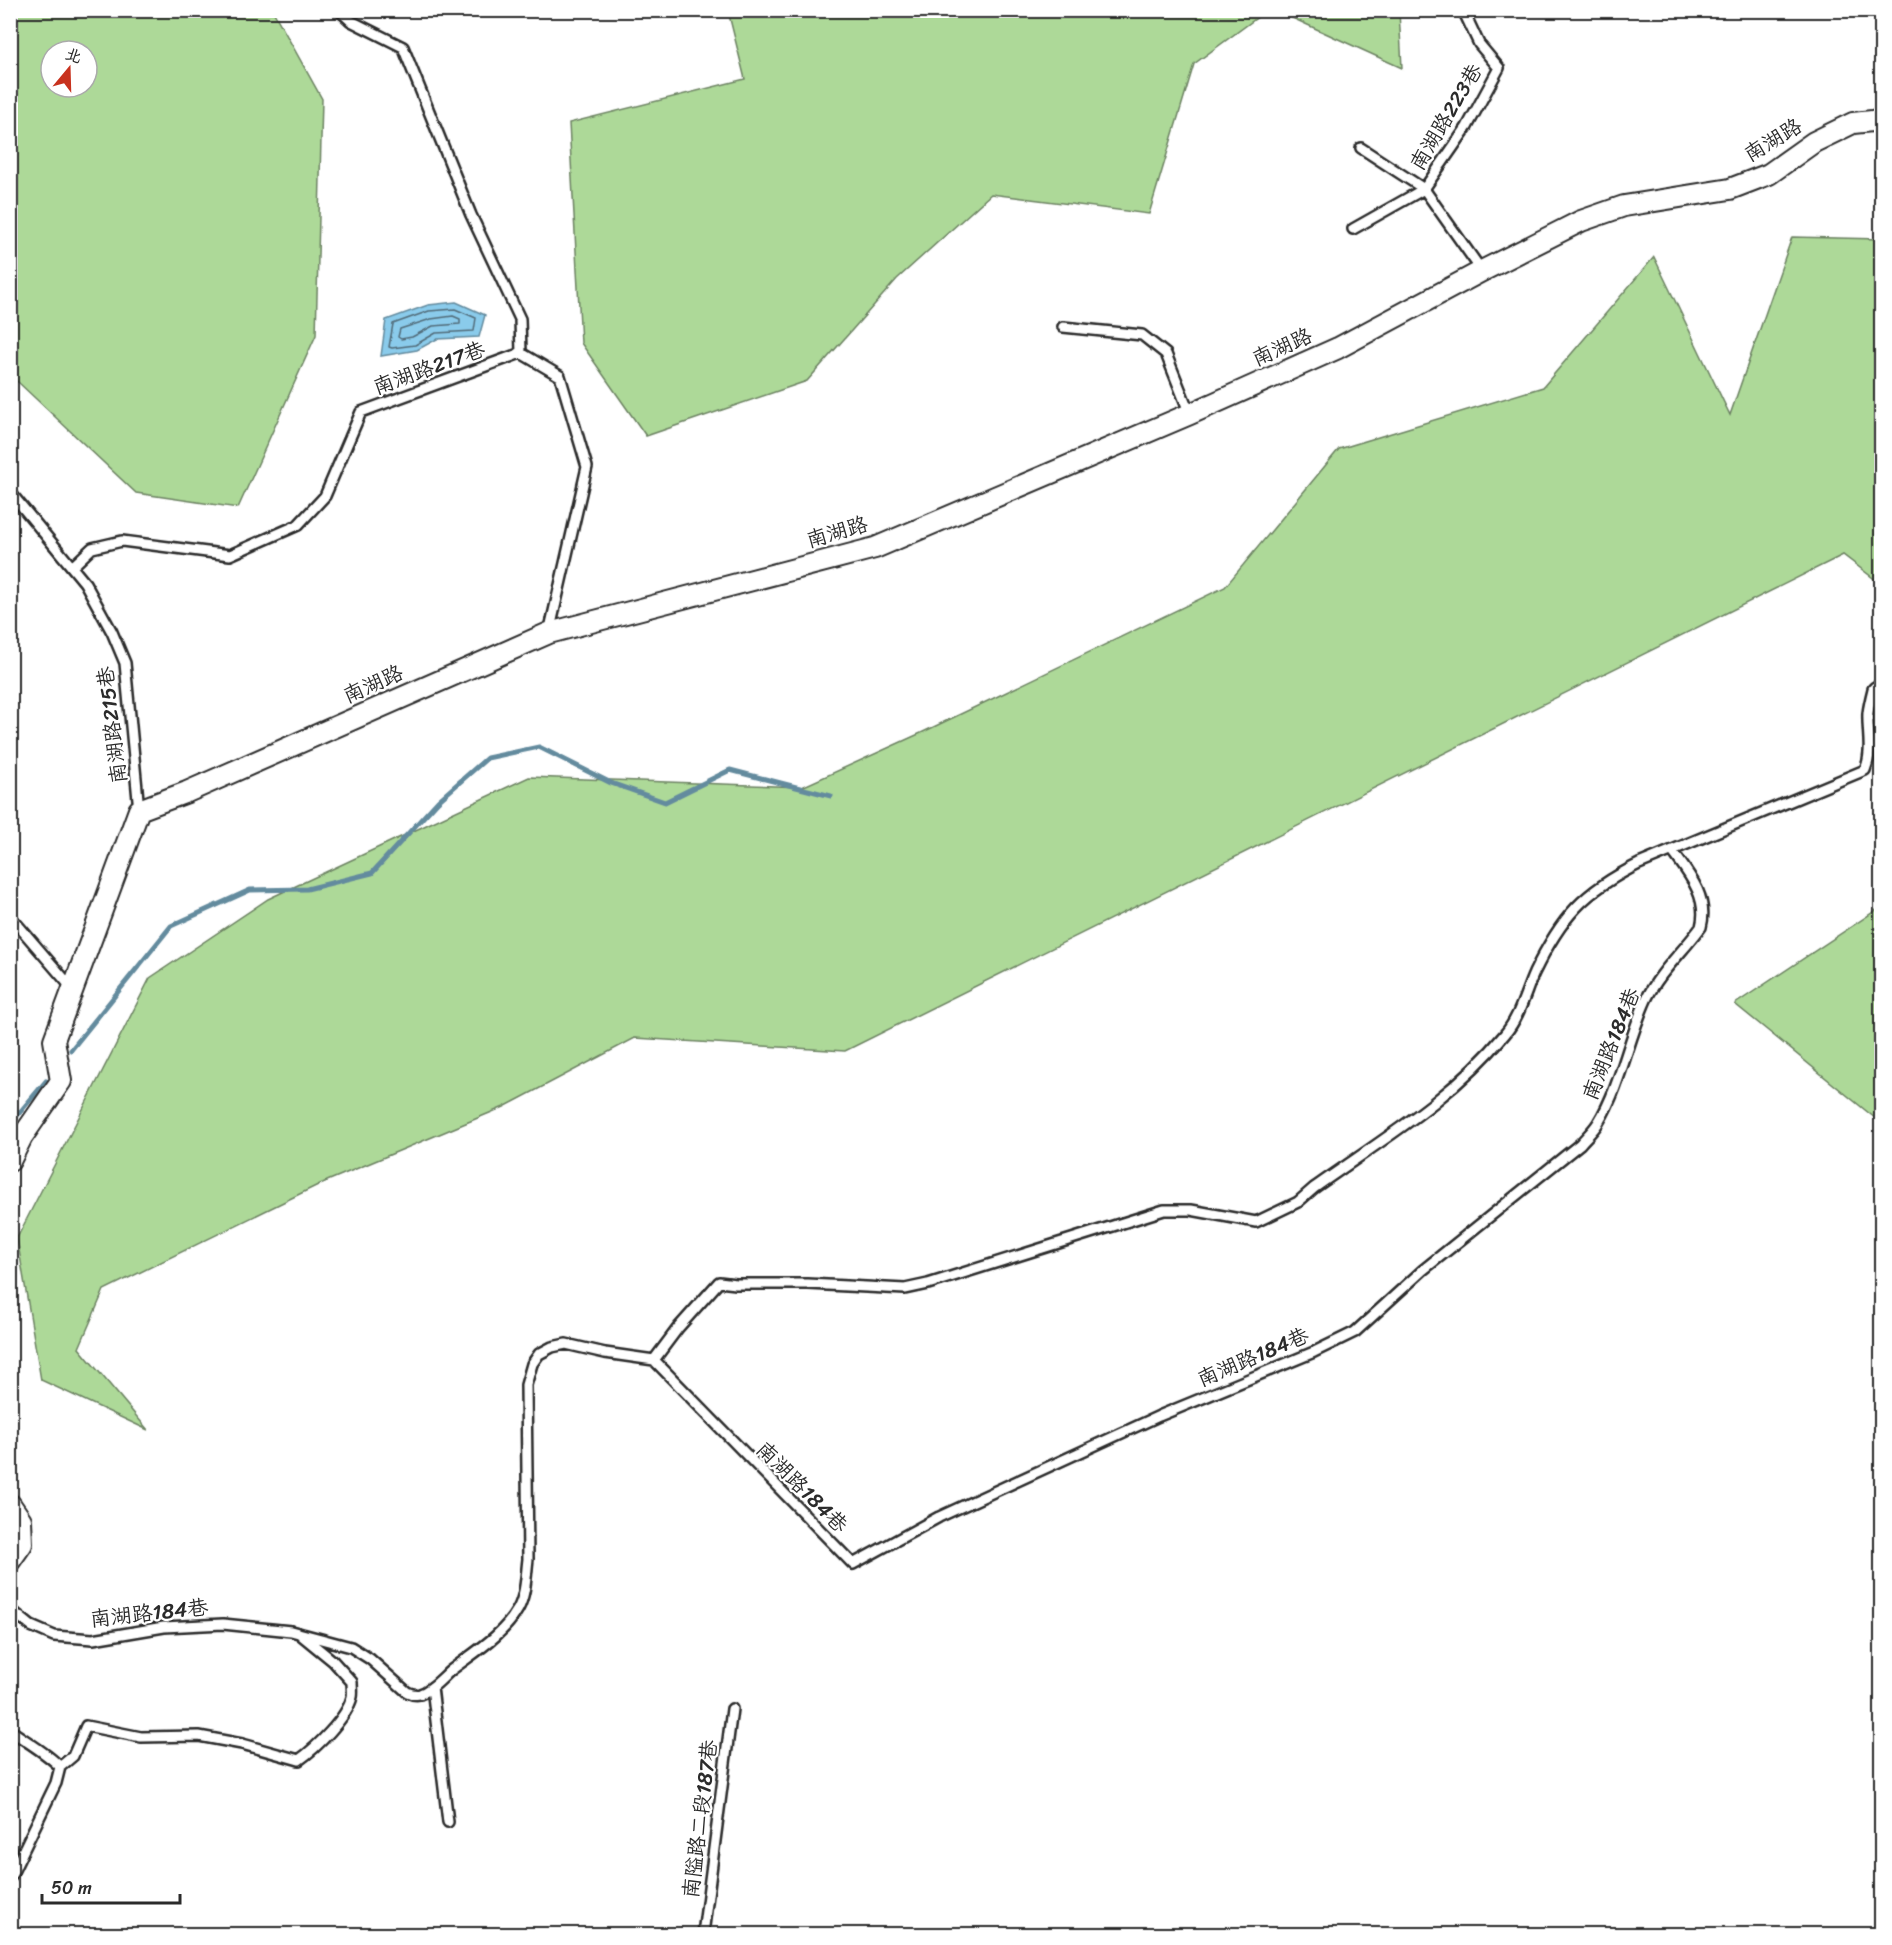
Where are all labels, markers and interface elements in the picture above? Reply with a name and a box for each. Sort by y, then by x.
north arrow [39,39,99,99]
text: 北 [61,39,86,72]
street label: 南湖路223巷 [1399,56,1493,178]
street label: 南湖路 [1736,107,1810,173]
street label: 南湖路 [1245,317,1319,377]
street label: 南湖路217巷 [367,330,491,406]
street label: 南湖路 [801,505,873,559]
street label: 南湖路 [336,654,410,714]
street label: 南湖路215巷 [86,664,138,786]
street label: 南湖路184巷 [1571,982,1651,1106]
street label: 南湖路184巷 [1191,1316,1315,1398]
street label: 南湖路184巷 [747,1432,857,1542]
street label: 南湖路184巷 [88,1588,210,1638]
street label: 南隘路二段187巷 [671,1737,729,1901]
scale bar [42,1867,180,1905]
text: 50 m [51,1872,92,1904]

